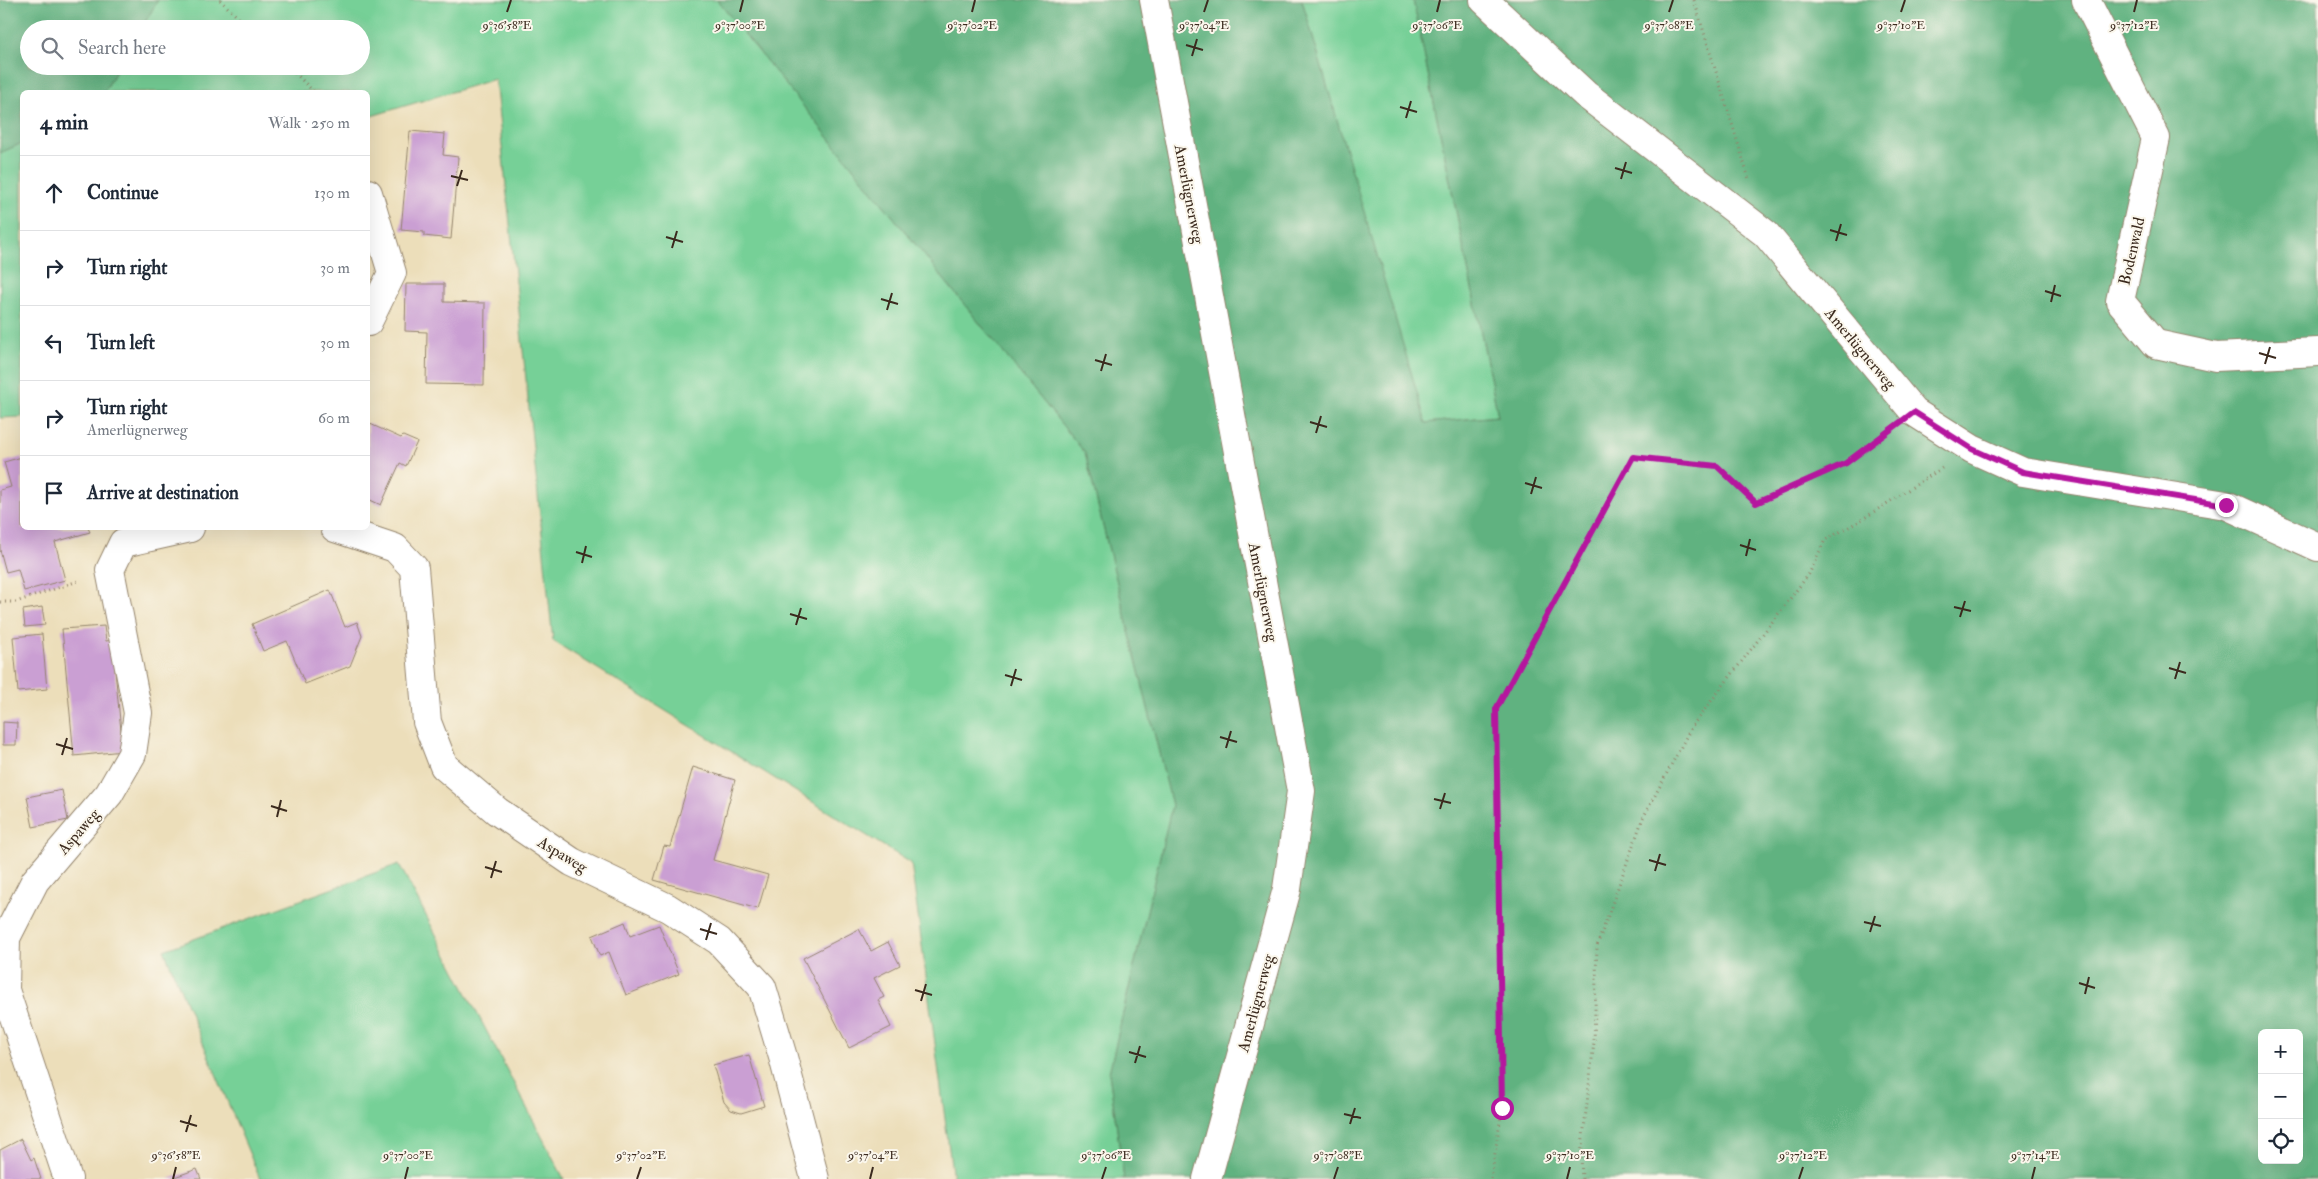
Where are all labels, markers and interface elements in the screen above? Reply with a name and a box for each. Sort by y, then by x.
text: 9°36'58"E [482,18,532,33]
text: 9°37'00"E [714,18,765,33]
text: 9°37'02"E [946,18,997,33]
text: 9°37'04"E [1178,18,1229,33]
text: 9°37'06"E [1411,18,1462,33]
text: 9°37'08"E [1643,18,1694,33]
text: 9°37'10"E [1876,18,1925,33]
text: 9°37'12"E [2109,18,2158,33]
search box [20,20,370,75]
icon: search [38,34,66,62]
text: Search here [78,36,166,60]
text: 4 min [40,109,88,136]
text: Walk · 250 m [268,113,350,133]
street label: Amerlügnerweg [1169,142,1209,247]
icon: ahead [40,179,68,207]
text: Continue [87,181,158,205]
text: 130 m [314,183,350,203]
street label: Bodenwald [2114,215,2150,287]
icon: right [40,254,68,282]
text: Turn right [87,256,167,280]
text: 30 m [320,258,350,278]
street label: Amerlügnerweg [1820,303,1901,394]
icon: left [40,329,68,357]
text: Turn left [87,331,155,355]
text: 30 m [320,333,350,353]
text: Turn right [87,396,167,420]
icon: right [40,404,68,432]
text: 60 m [318,408,350,428]
text: Amerlügnerweg [87,420,188,440]
icon: arrive [40,479,68,507]
text: Arrive at destination [87,481,239,505]
route end [2215,494,2238,517]
street label: Amerlügnerweg [1243,540,1283,645]
street label: Aspaweg [53,804,106,860]
street label: Aspaweg [533,832,592,879]
street label: Amerlügnerweg [1233,951,1279,1055]
map controls [2258,1029,2303,1164]
button: + [2258,1029,2303,1074]
button: − [2258,1074,2303,1119]
route start [1491,1097,1514,1120]
button: locate [2258,1119,2303,1164]
text: 9°36'58"E [151,1148,201,1163]
text: 9°37'00"E [382,1148,433,1163]
text: 9°37'02"E [615,1148,666,1163]
text: 9°37'04"E [847,1148,898,1163]
text: 9°37'06"E [1080,1148,1131,1163]
text: 9°37'08"E [1312,1148,1363,1163]
text: 9°37'10"E [1545,1148,1594,1163]
text: 9°37'12"E [1778,1148,1827,1163]
text: 9°37'14"E [2010,1148,2059,1163]

